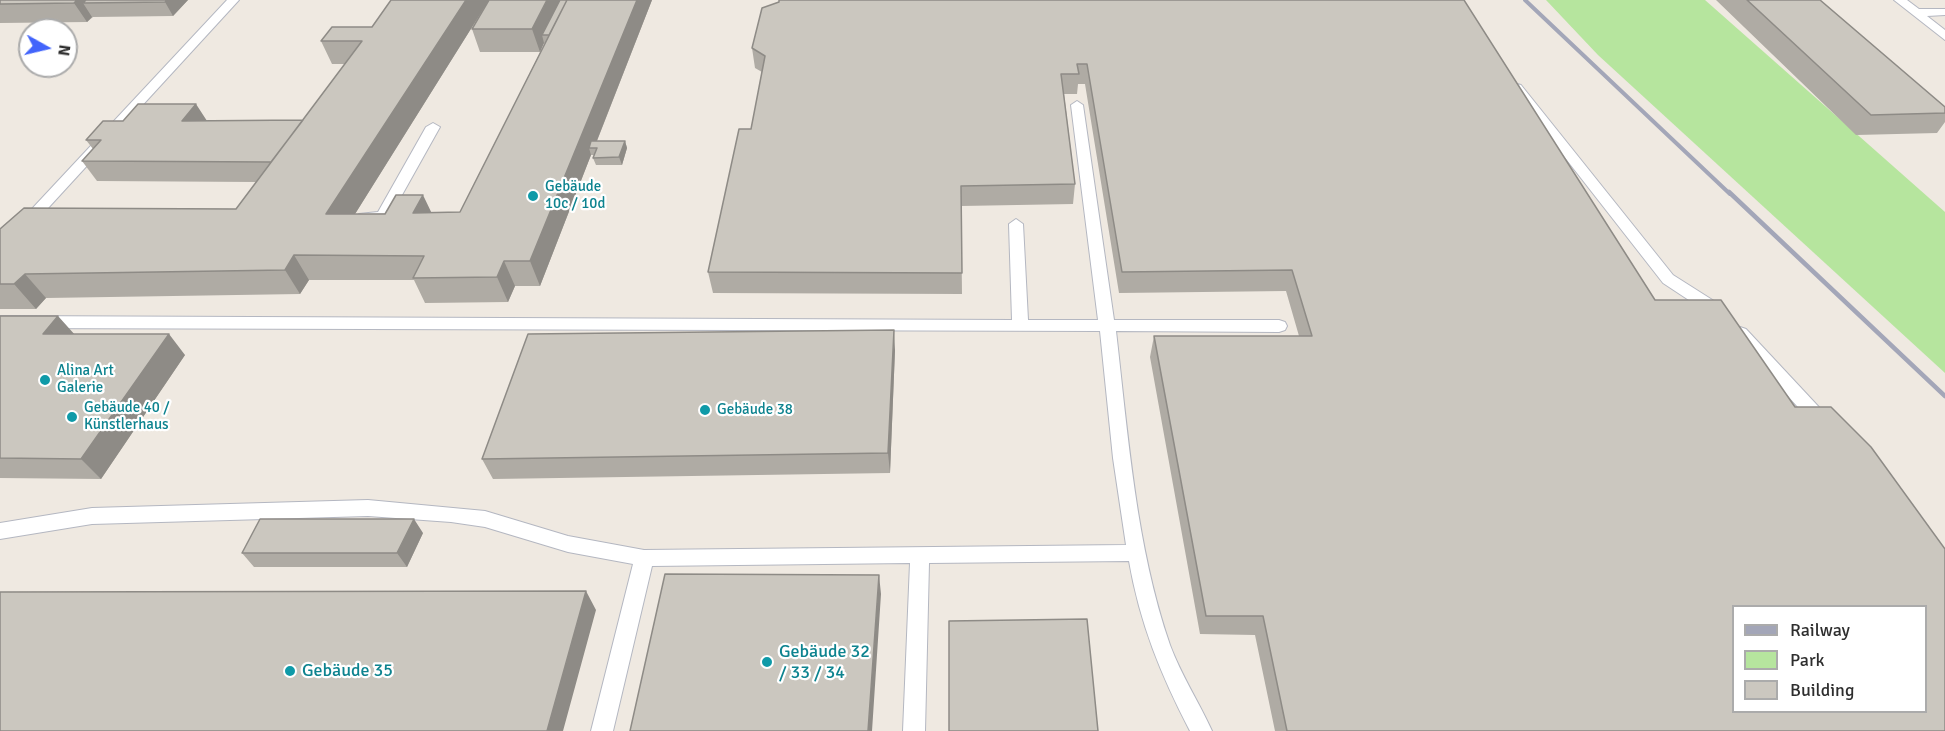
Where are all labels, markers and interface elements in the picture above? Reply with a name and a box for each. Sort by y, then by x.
north arrow [18,18,78,78]
text: N [53,43,75,57]
place label: Gebäude 10c / 10d [545,178,605,213]
marker: Gebäude 10c / 10d [526,189,540,203]
place label: Alina Art Galerie [57,362,114,397]
marker: Alina Art Galerie [38,373,52,387]
place label: Gebäude 40 / Künstlerhaus [84,399,169,434]
place label: Gebäude 38 [717,401,793,419]
marker: Gebäude 38 [698,403,712,417]
marker: Gebäude 40 / Künstlerhaus [65,410,79,424]
legend [1732,605,1927,713]
text: Railway [1790,619,1850,641]
place label: Gebäude 32 / 33 / 34 [779,641,870,684]
text: Park [1790,649,1825,671]
marker: Gebäude 32 / 33 / 34 [760,655,774,669]
place label: Gebäude 35 [302,660,393,682]
marker: Gebäude 35 [283,664,297,678]
text: Building [1790,679,1854,701]

